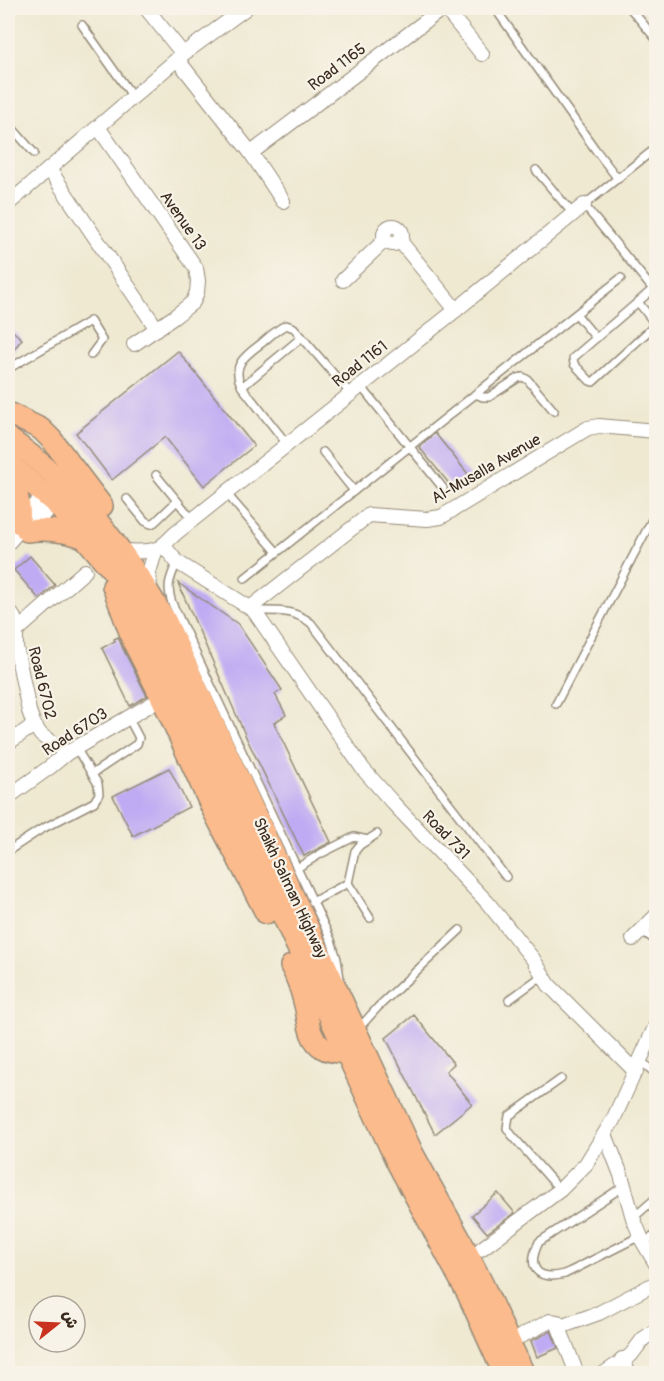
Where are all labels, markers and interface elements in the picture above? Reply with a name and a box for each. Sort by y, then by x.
street label: Road 1165 [304,39,370,95]
street label: Avenue 13 [155,187,211,255]
street label: Road 1161 [328,336,392,392]
street label: Al-Musalla Avenue [428,430,544,508]
street label: Road 6702 [23,645,61,721]
street label: Road 6703 [38,703,112,761]
street label: Road 731 [418,806,474,864]
street label: Shaikh Salman Highway [249,815,331,962]
north arrow [27,1294,87,1354]
text: ش [58,1308,83,1331]

